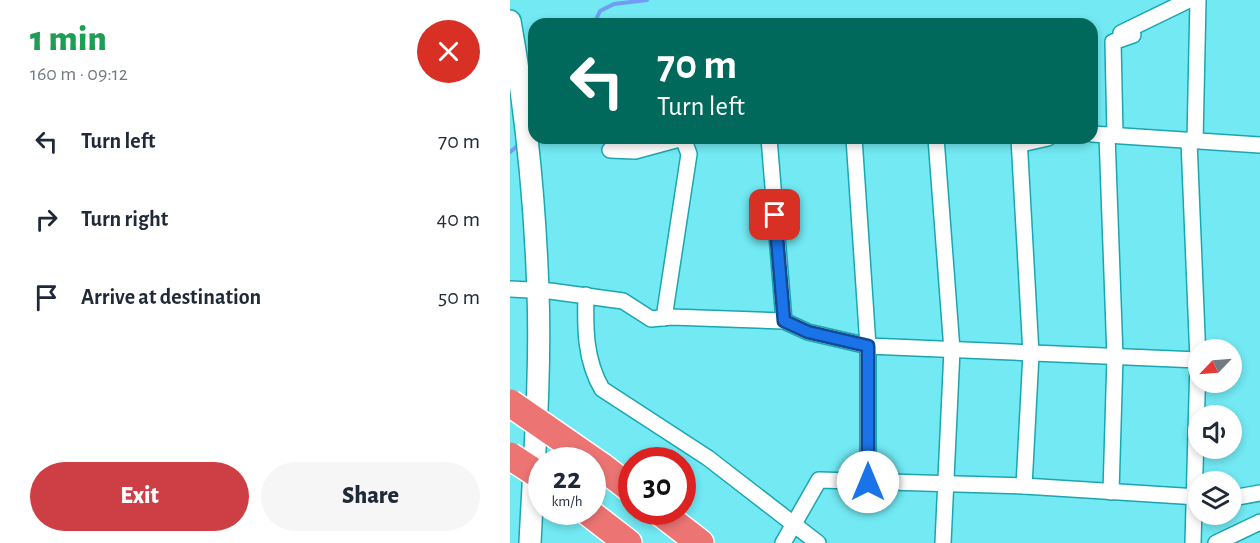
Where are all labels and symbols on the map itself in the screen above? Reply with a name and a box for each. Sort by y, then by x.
pin [749,189,800,240]
north arrow [1188,339,1242,393]
speed limit sign: 30 [618,447,696,525]
position arrow [836,450,900,514]

